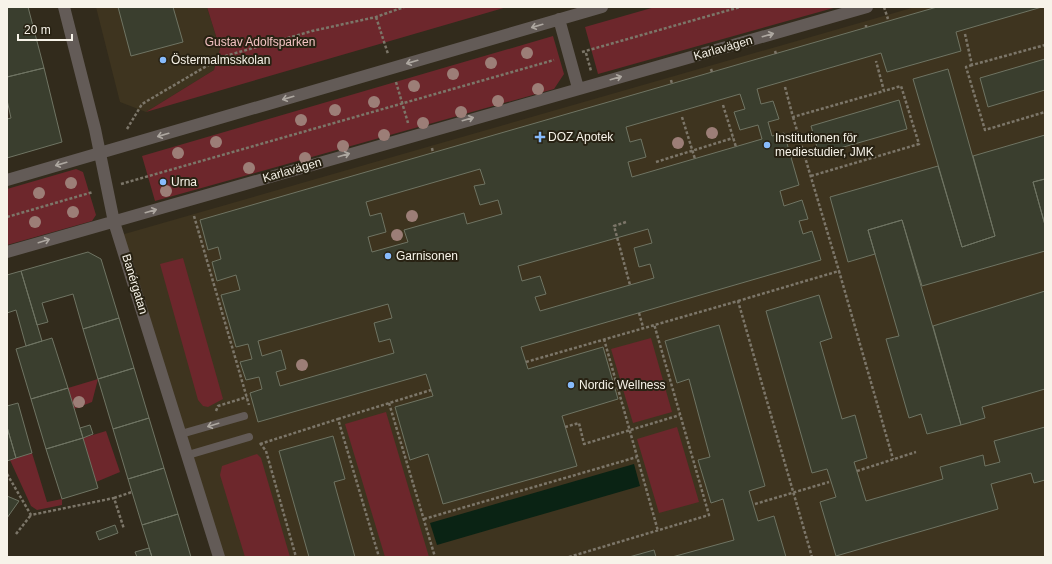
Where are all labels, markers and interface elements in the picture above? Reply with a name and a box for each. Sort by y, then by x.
scale bar [18,16,72,42]
text: 20 m [24,23,51,37]
one-way arrow [531,23,544,30]
one-way arrow [761,31,774,38]
street label: Karlavägen [692,33,754,63]
park label: Gustav Adolfsparken [205,35,315,49]
place label: Östermalmsskolan [171,53,270,67]
marker: Östermalmsskolan [158,55,168,65]
one-way arrow [406,59,419,66]
one-way arrow [609,74,622,81]
one-way arrow [281,95,294,102]
one-way arrow [462,115,475,122]
place label: DOZ Apotek [548,130,614,144]
place label: Institutionen för mediestudier, JMK [775,131,874,159]
one-way arrow [157,132,170,139]
marker: DOZ Apotek [535,132,545,142]
marker: Institutionen för mediestudier, JMK [762,140,772,150]
one-way arrow [337,151,350,158]
street label: Karlavägen [261,155,323,185]
one-way arrow [55,161,68,168]
place label: Urna [171,175,197,189]
marker: Urna [158,177,168,187]
one-way arrow [145,207,158,214]
one-way arrow [38,237,51,244]
place label: Garnisonen [396,249,458,263]
marker: Garnisonen [383,251,393,261]
street label: Banérgatan [119,252,151,316]
place label: Nordic Wellness [579,378,665,392]
marker: Nordic Wellness [566,380,576,390]
one-way arrow [206,422,219,429]

